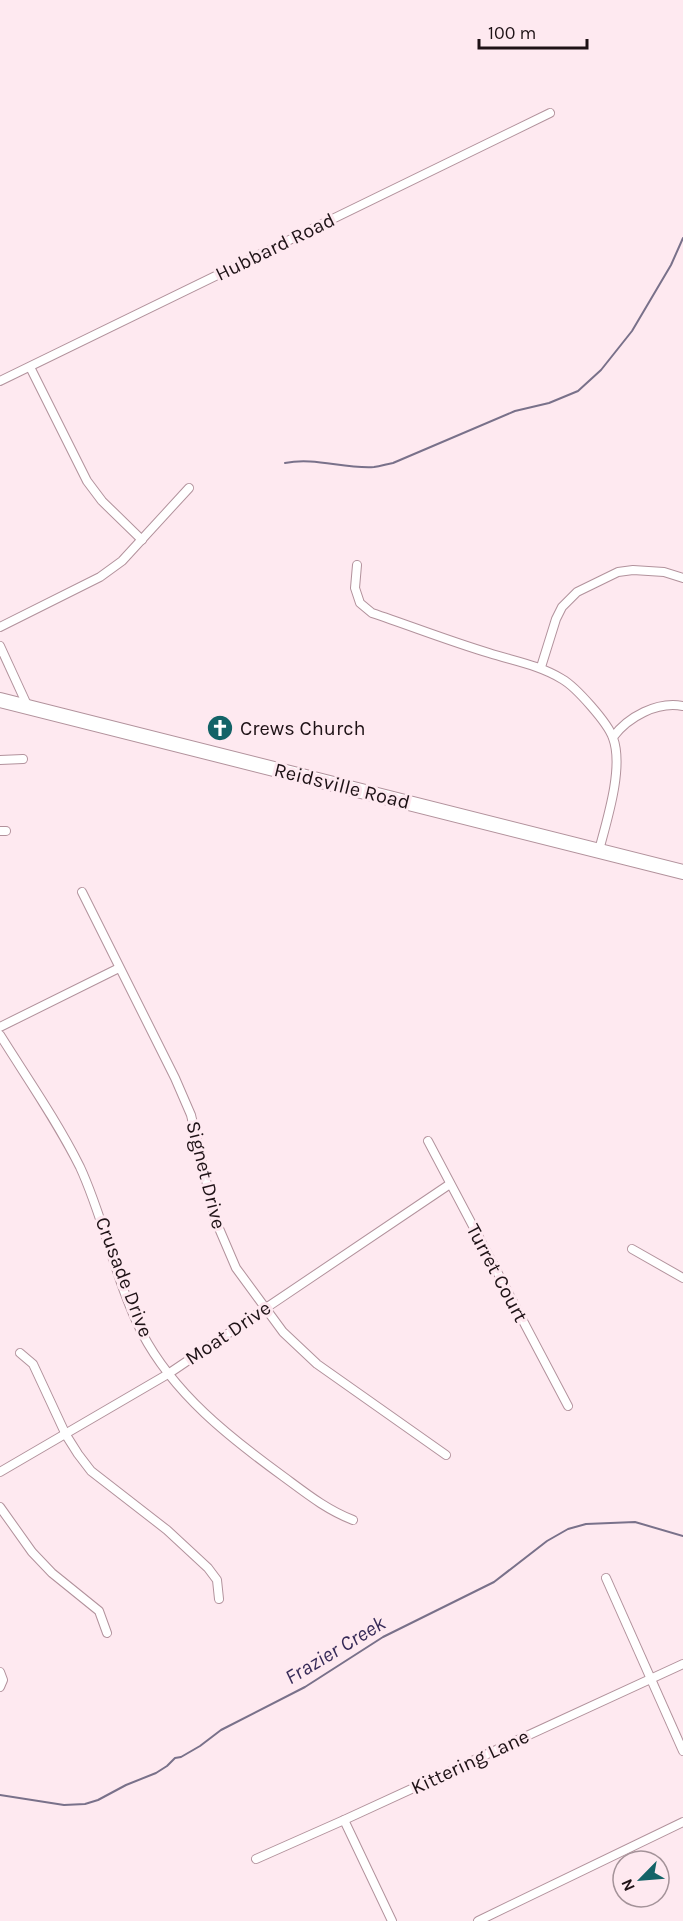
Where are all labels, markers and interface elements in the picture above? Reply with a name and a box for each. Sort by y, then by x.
scale bar [479,12,587,50]
text: 100 m [488,22,536,44]
street label: Hubbard Road [212,208,338,286]
church icon: Crews Church [205,713,235,743]
place label: Crews Church [240,717,366,740]
street label: Reidsville Road [272,758,412,814]
street label: Signet Drive [181,1119,231,1231]
street label: Crusade Drive [91,1214,157,1340]
street label: Turret Court [462,1220,533,1326]
street label: Moat Drive [181,1296,275,1370]
water label: Frazier Creek [281,1611,390,1689]
street label: Kittering Lane [407,1725,533,1799]
north arrow [611,1849,671,1909]
text: N [617,1876,639,1894]

